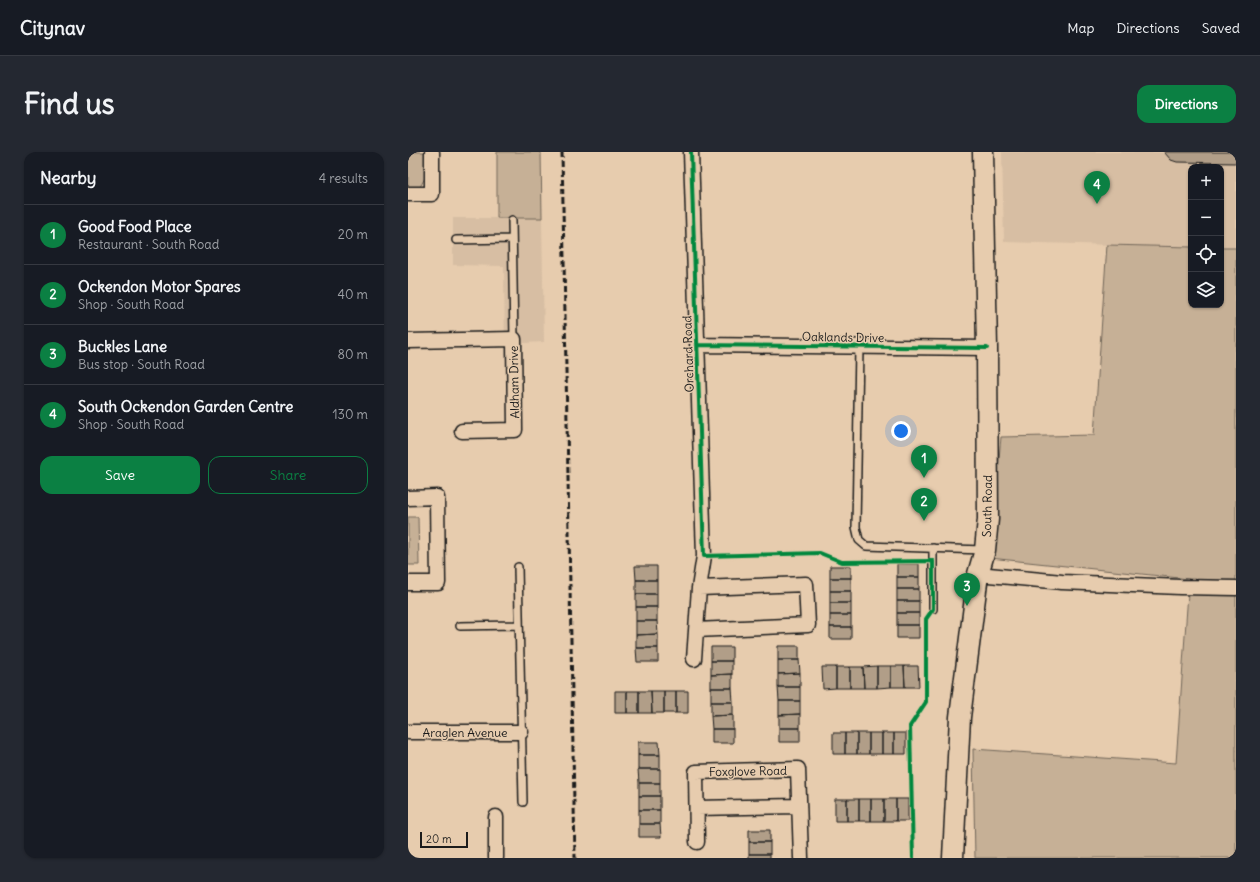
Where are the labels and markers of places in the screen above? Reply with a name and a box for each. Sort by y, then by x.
pin: 4 [1084,171,1110,204]
pin: 1 [911,445,937,478]
pin: 2 [911,488,937,521]
pin: 3 [954,573,980,606]

